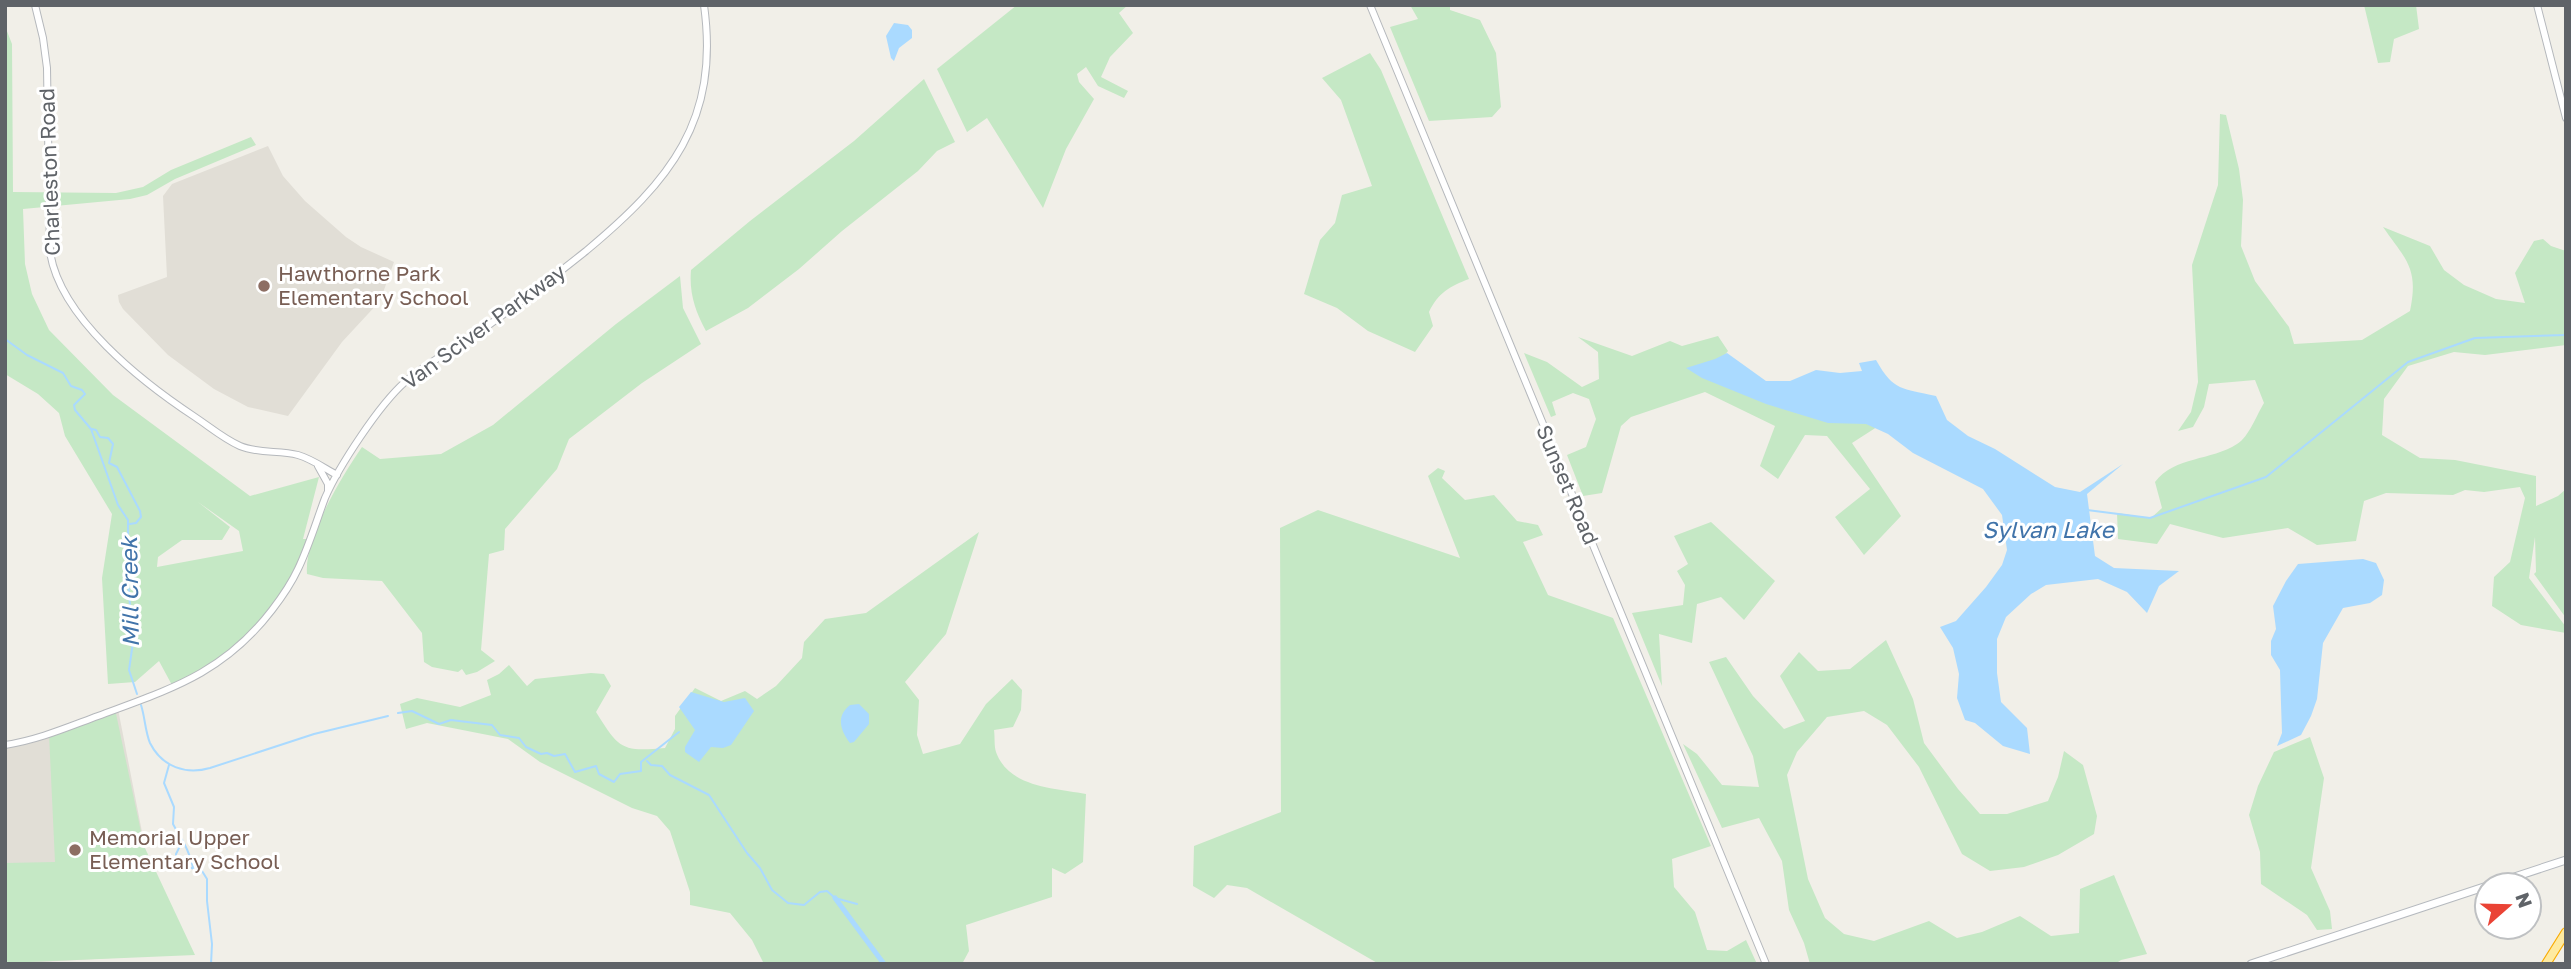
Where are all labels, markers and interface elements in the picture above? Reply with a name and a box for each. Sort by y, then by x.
street label: Charleston Road [33,88,65,256]
street label: Van Sciver Parkway [397,258,570,394]
place label: Hawthorne Park Elementary School [278,260,469,310]
marker: Hawthorne Park Elementary School [256,278,272,294]
street label: Sunset Road [1531,421,1605,548]
water label: Sylvan Lake [1982,515,2115,543]
water label: Mill Creek [114,535,144,647]
place label: Memorial Upper Elementary School [89,824,280,874]
marker: Memorial Upper Elementary School [67,842,83,858]
north arrow [2473,871,2543,941]
text: N [2511,889,2538,911]

